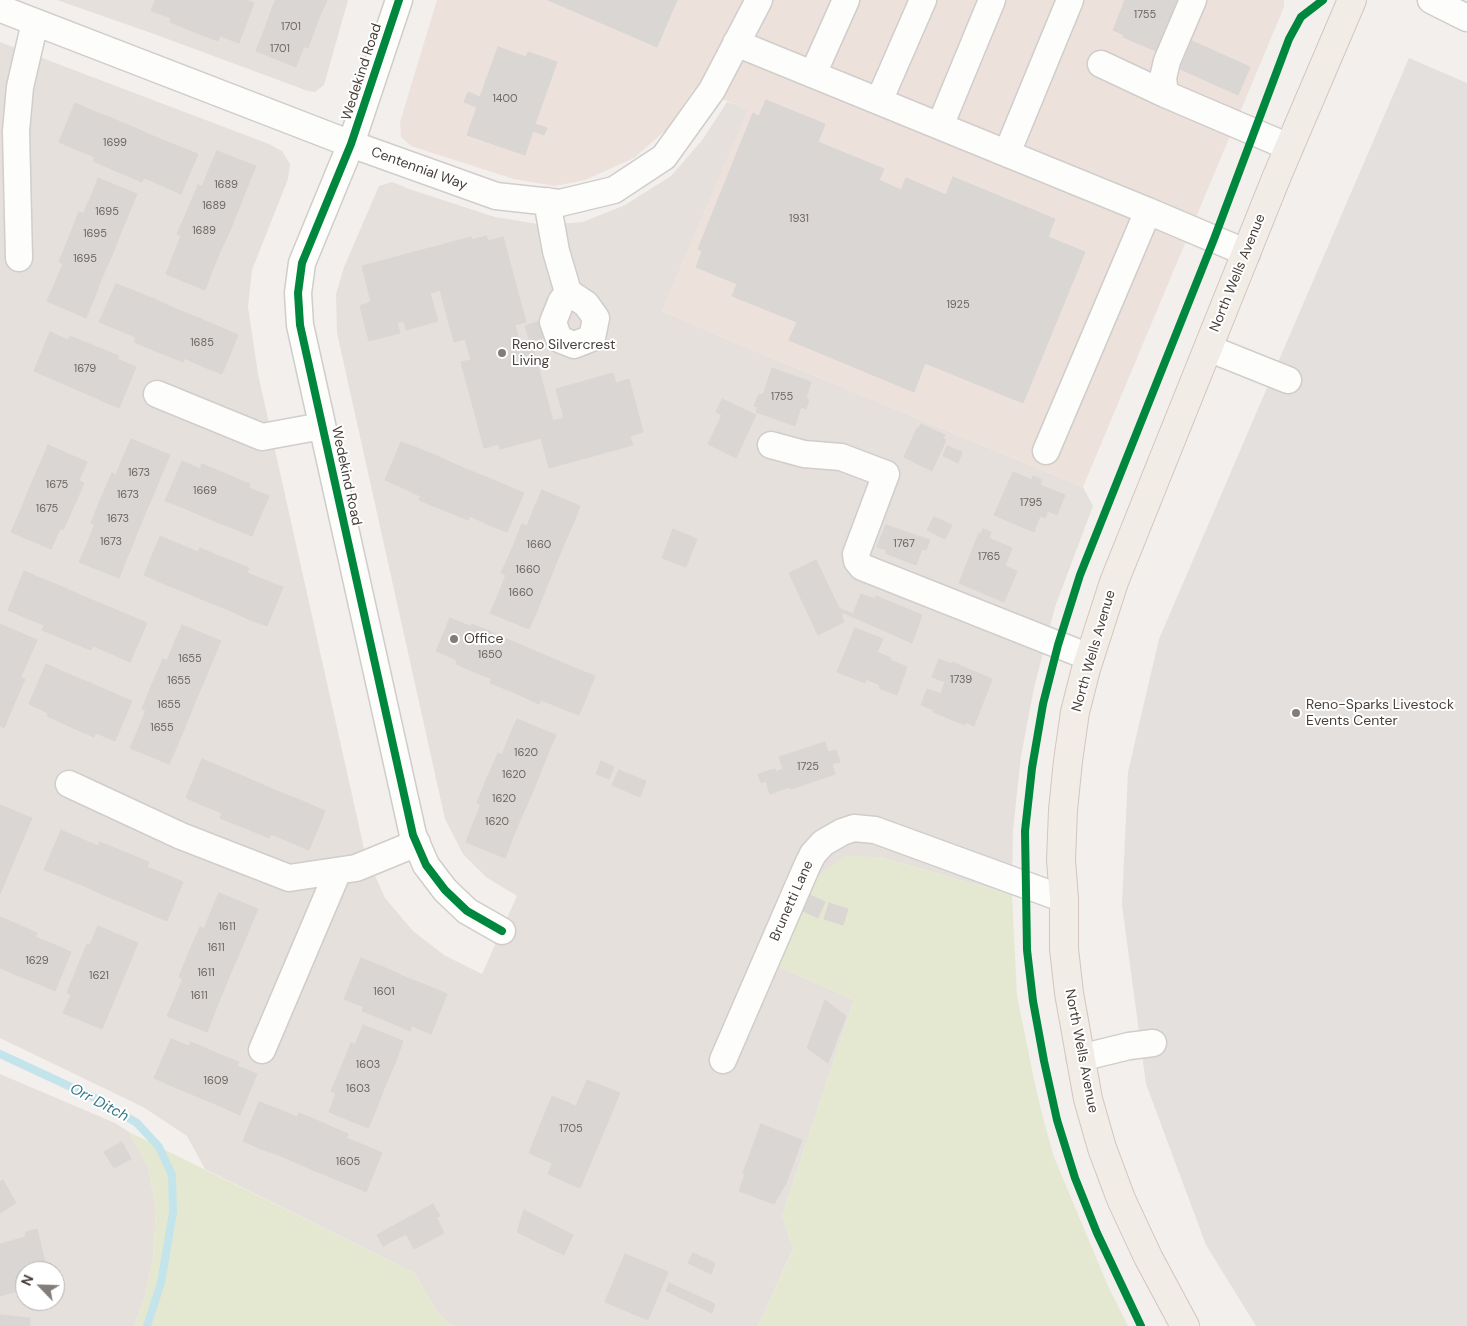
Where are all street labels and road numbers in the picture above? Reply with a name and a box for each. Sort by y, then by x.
street label: Wedekind Road [338,21,386,123]
street label: Centennial Way [369,144,469,194]
street label: North Wells Avenue [1207,212,1269,334]
street label: Wedekind Road [327,425,365,527]
street label: North Wells Avenue [1069,588,1119,714]
street label: Brunetti Lane [767,858,817,944]
street label: North Wells Avenue [1061,988,1101,1114]

